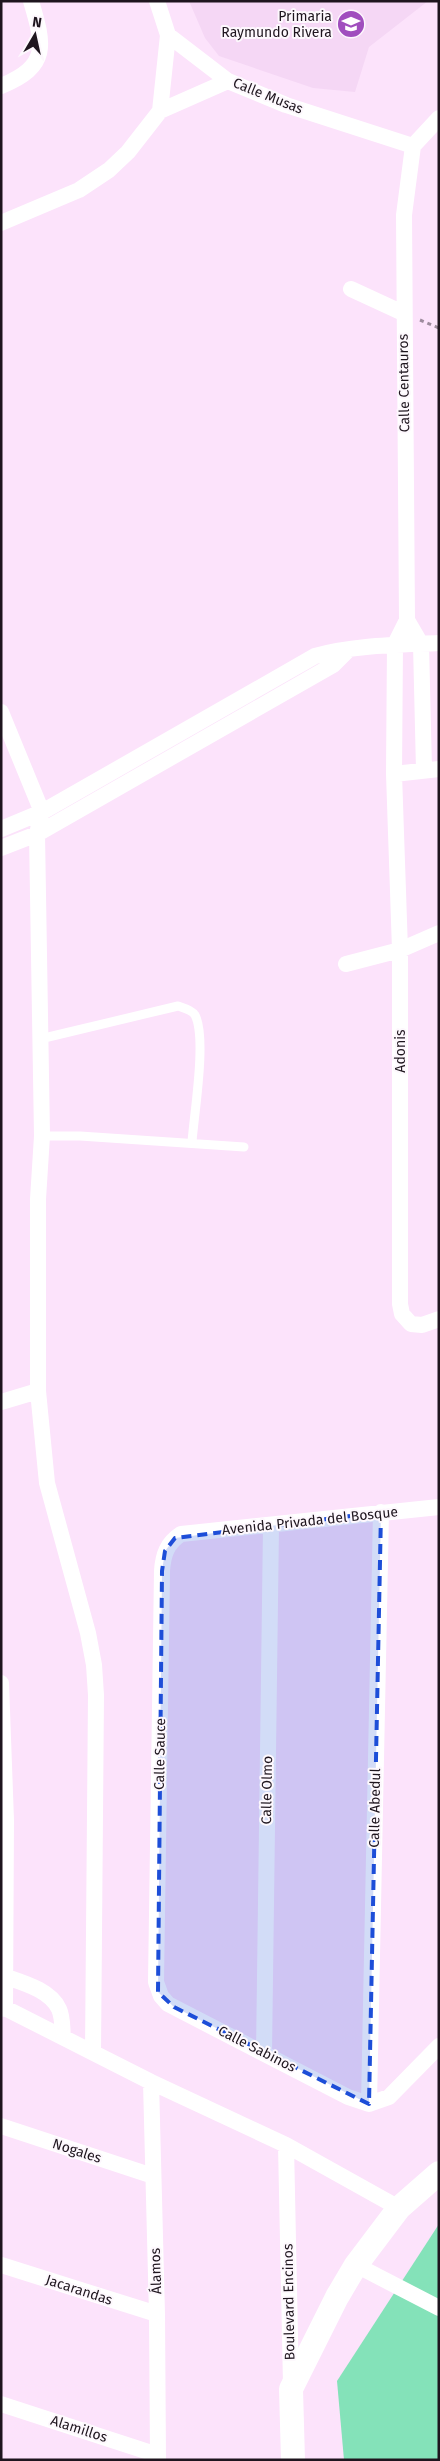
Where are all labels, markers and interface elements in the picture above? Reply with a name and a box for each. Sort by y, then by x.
place label: Primaria Raymundo Rivera [221,8,332,41]
school or university icon: Primaria Raymundo Rivera [336,9,366,39]
north arrow [10,10,60,60]
text: N [31,14,43,32]
street label: Calle Musas [230,74,306,118]
street label: Calle Centauros [395,333,413,432]
street label: Adonis [392,1029,409,1073]
street label: Avenida Privada del Bosque [221,1503,399,1539]
street label: Calle Sauce [151,1718,169,1790]
street label: Calle Olmo [258,1756,276,1824]
street label: Calle Abedul [366,1768,384,1848]
street label: Calle Sabinos [215,2022,299,2076]
street label: Nogales [50,2135,104,2167]
street label: Boulevard Encinos [279,2243,299,2361]
street label: Álamos [146,2247,165,2295]
street label: Jacarandas [43,2271,115,2309]
street label: Alamillos [49,2412,110,2446]

